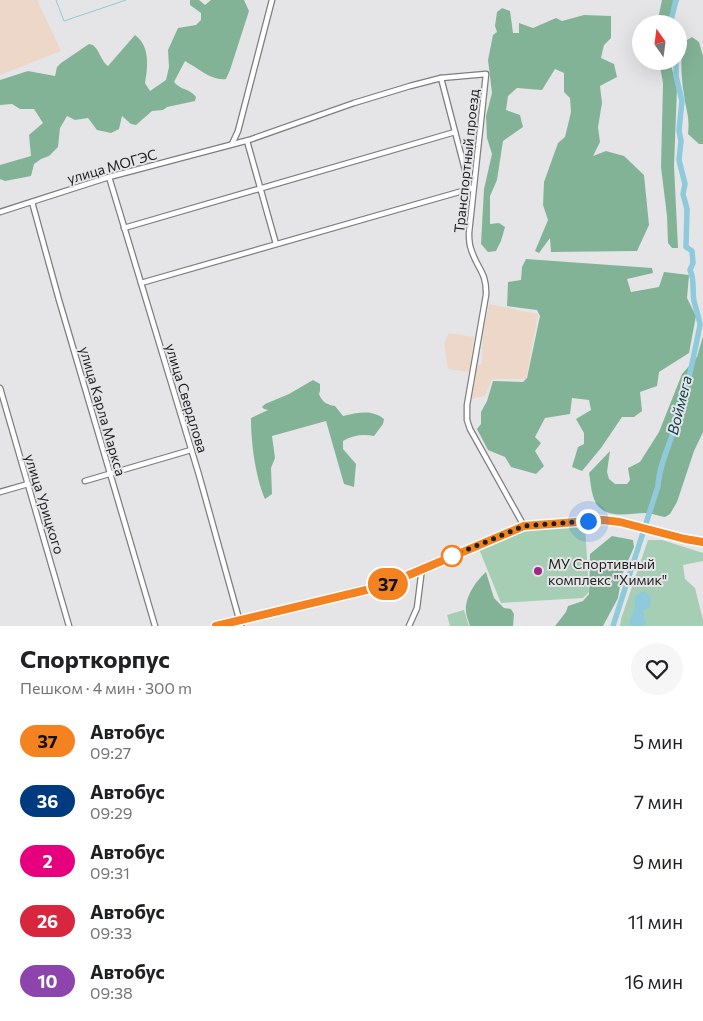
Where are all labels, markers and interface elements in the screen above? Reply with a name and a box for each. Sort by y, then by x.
north arrow [632,15,688,70]
map controls [632,15,687,70]
street label: Транспортный проезд [450,88,482,234]
street label: улица МОГЭС [65,145,159,187]
street label: улица Свердлова [162,341,212,455]
street label: улица Карла Маркса [76,344,130,478]
water label: Воймега [663,373,695,436]
street label: улица Урицкого [22,452,68,556]
your location [576,509,601,534]
unlabelled marker [441,545,463,567]
place label: МУ Спортивный комплекс "Химик" [548,555,667,588]
marker: МУ Спортивный комплекс "Химик" [532,565,544,577]
line badge: 37 [366,568,410,600]
text: 37 [378,573,398,595]
button: heart [631,643,683,695]
text: Спорткорпус [20,644,170,673]
text: Пешком · 4 мин · 300 m [20,678,192,697]
text: Автобус [90,720,165,743]
text: 37 [37,730,58,752]
text: 5 мин [633,730,683,753]
text: 09:27 [90,743,131,762]
text: Автобус [90,780,165,803]
text: 36 [37,790,58,812]
text: 7 мин [634,790,683,813]
text: 09:29 [90,803,132,822]
text: Автобус [90,840,165,863]
text: 2 [42,850,53,872]
text: 9 мин [633,850,683,873]
text: 09:31 [90,863,130,882]
text: Автобус [90,900,165,923]
text: 26 [37,910,58,932]
text: 11 мин [628,910,683,933]
text: 09:33 [90,923,132,942]
text: Автобус [90,960,165,983]
text: 10 [37,970,58,992]
text: 16 мин [624,970,683,993]
text: 09:38 [90,983,133,1002]

